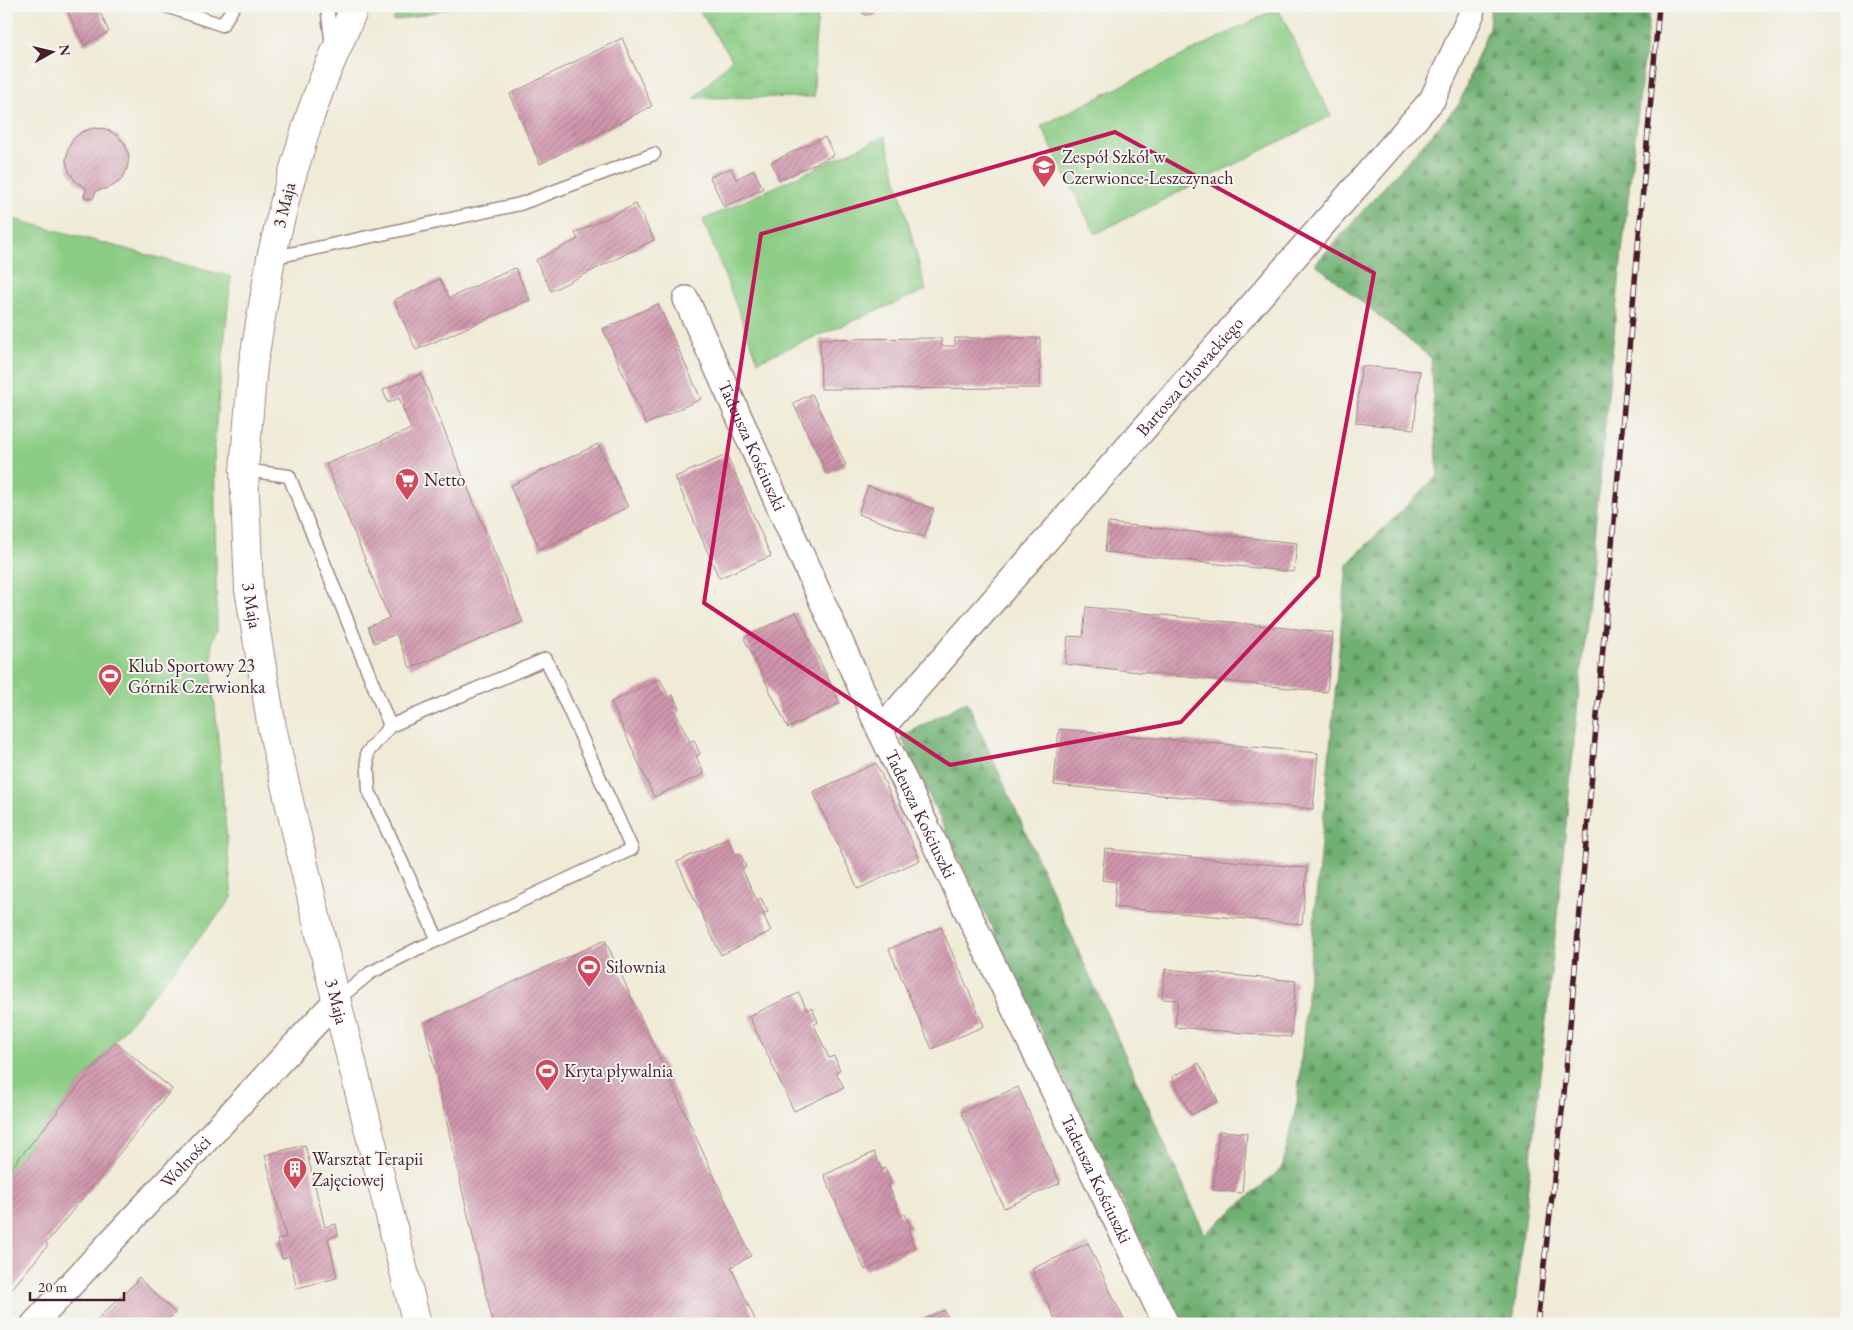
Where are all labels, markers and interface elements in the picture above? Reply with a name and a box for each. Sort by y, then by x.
north arrow [28,28,78,78]
text: N [55,43,75,58]
place label: Zespół Szkół w Czerwionce-Leszczynach [1062,145,1234,189]
school or university icon: Zespół Szkół w Czerwionce-Leszczynach [1031,154,1057,188]
street label: 3 Maja [267,179,300,230]
street label: Bartosza Głowackiego [1131,311,1248,441]
street label: Tadeusza Kościuszki [713,377,792,515]
supermarket icon: Netto [394,467,420,501]
place label: Netto [424,468,466,491]
street label: 3 Maja [238,582,268,631]
place label: Klub Sportowy 23 Górnik Czerwionka [128,654,266,698]
sports icon: Klub Sportowy 23 Górnik Czerwionka [97,663,123,697]
street label: Tadeusza Kościuszki [880,746,962,883]
sports icon: Siłownia [576,954,602,988]
place label: Siłownia [606,955,667,978]
street label: 3 Maja [320,976,354,1027]
sports icon: Kryta pływalnia [534,1058,560,1092]
place label: Kryta pływalnia [564,1059,674,1082]
street label: Tadeusza Kościuszki [1056,1111,1138,1247]
street label: Wolności [155,1130,216,1193]
place label: Warsztat Terapii Zajęciowej [312,1147,424,1191]
building icon: Warsztat Terapii Zajęciowej [282,1156,308,1190]
scale bar [30,1270,124,1302]
text: 20 m [38,1277,67,1296]

